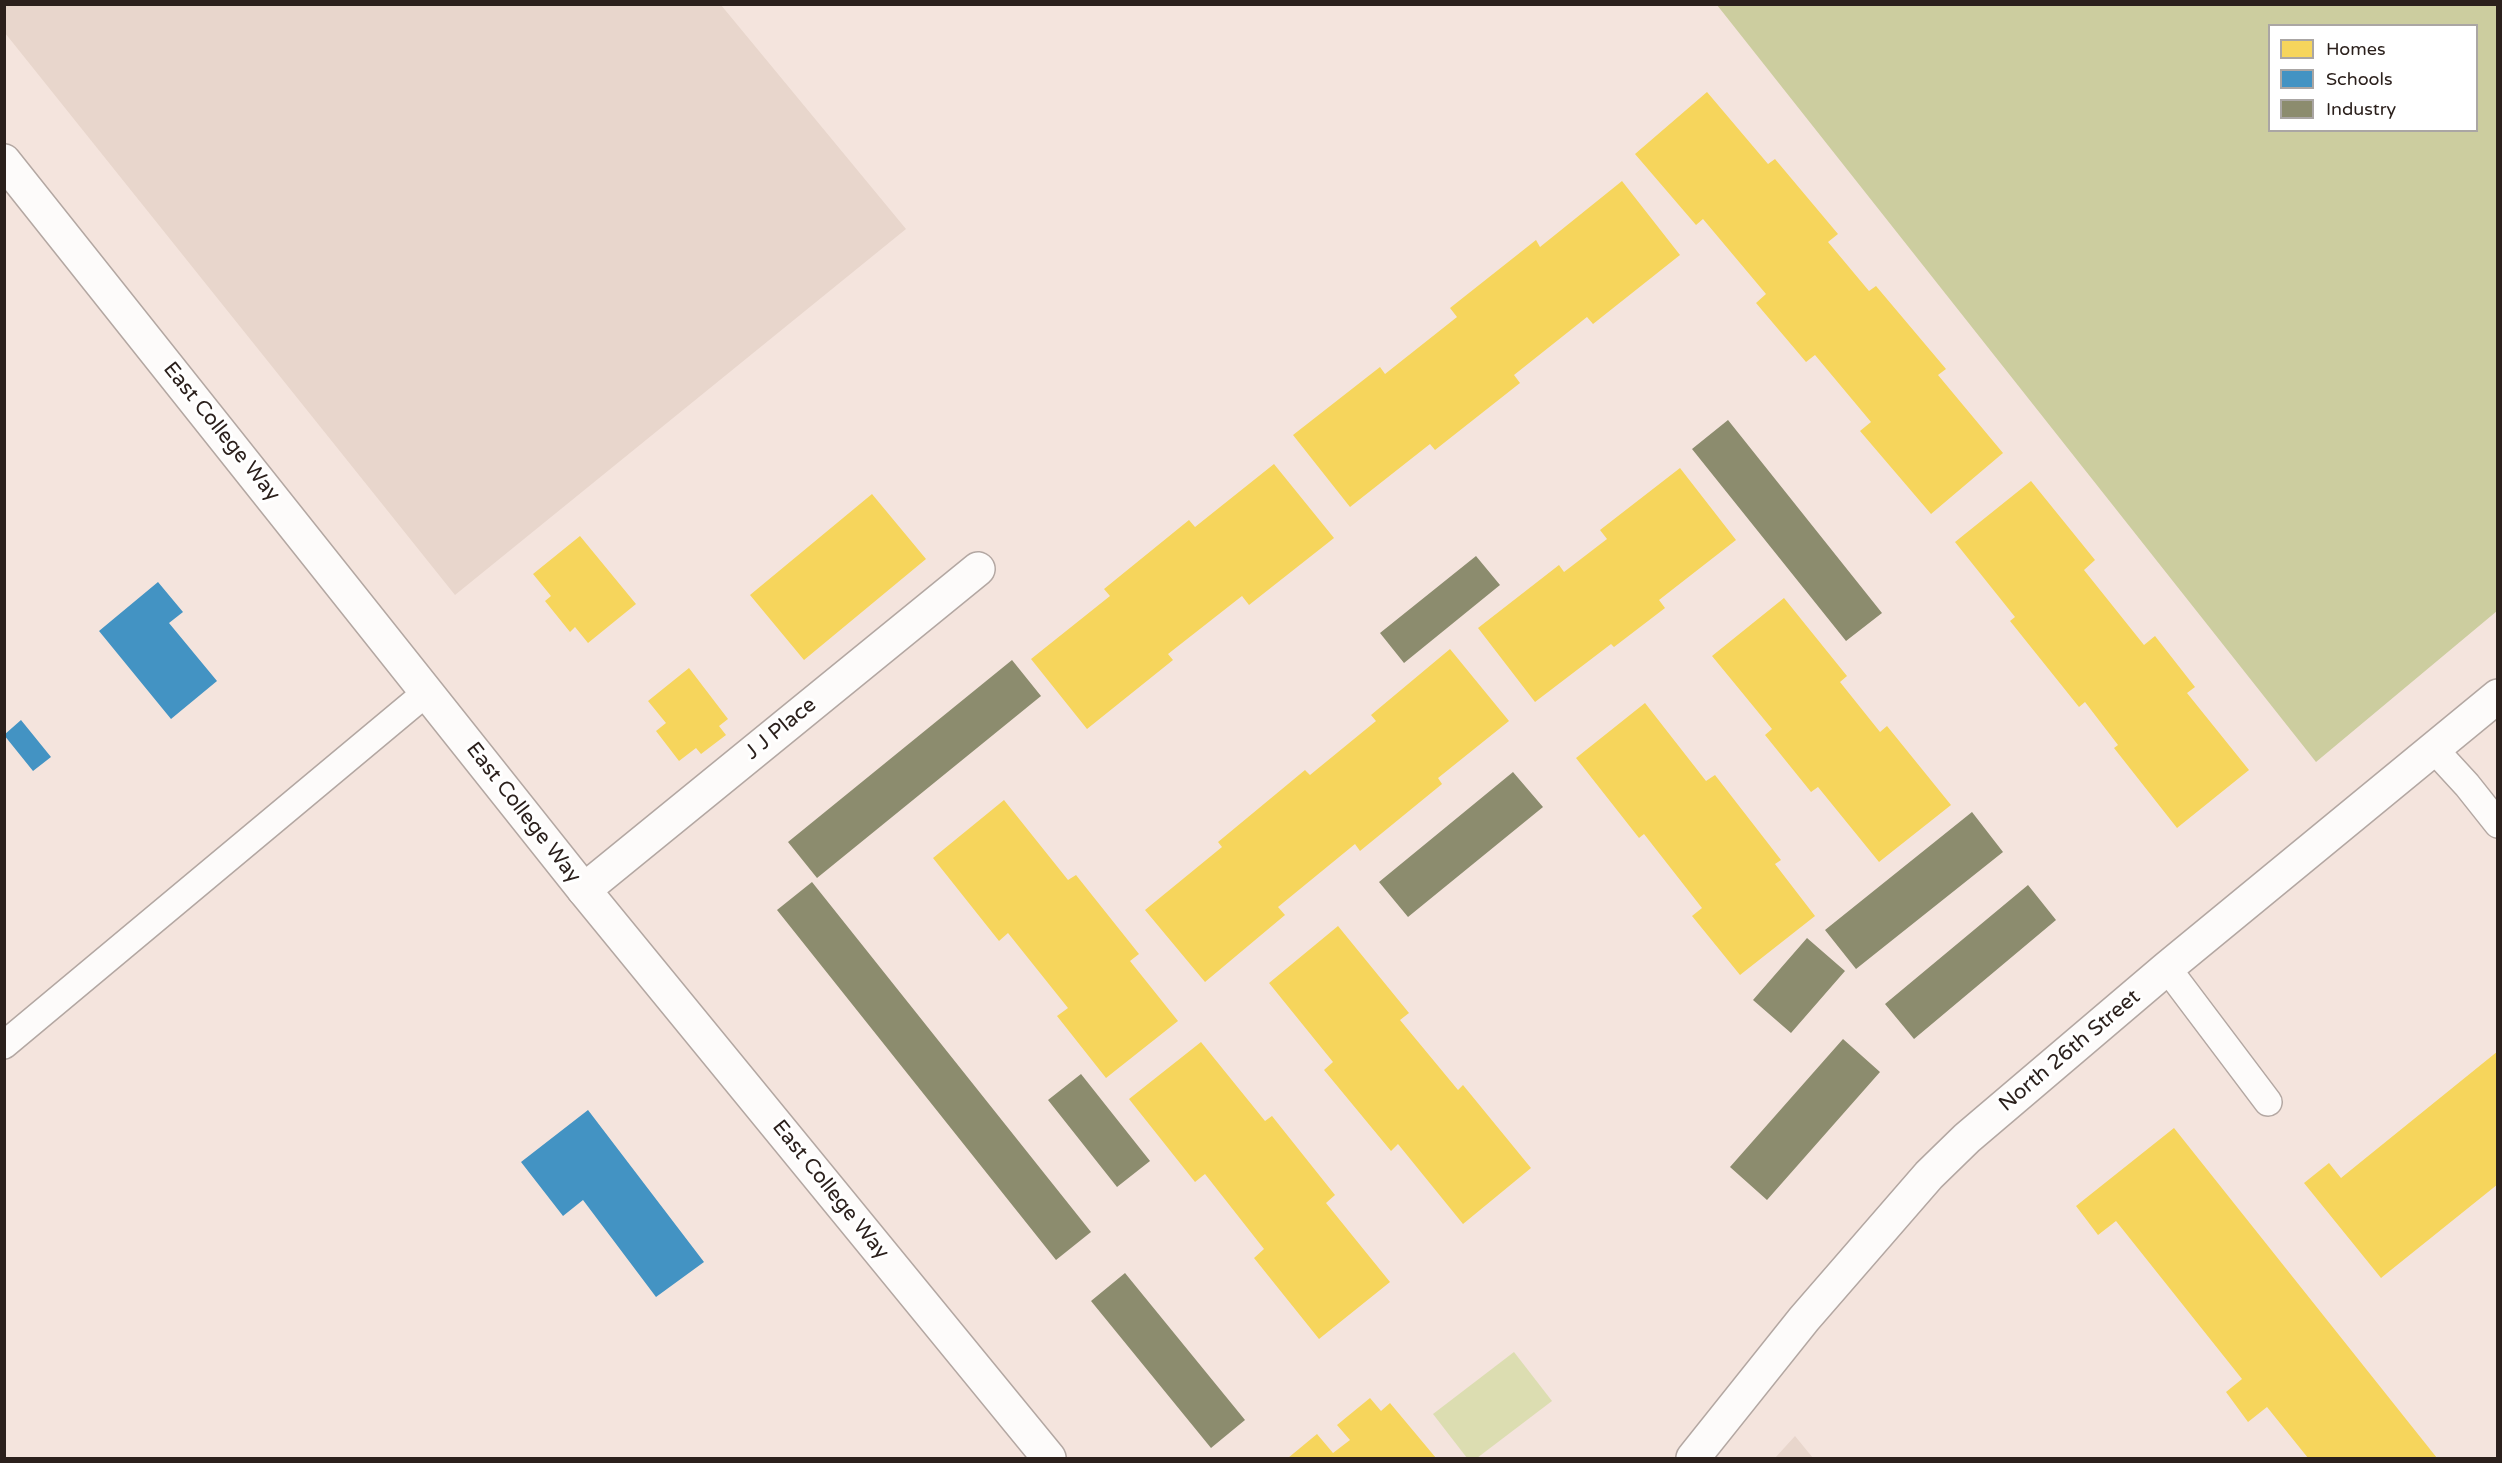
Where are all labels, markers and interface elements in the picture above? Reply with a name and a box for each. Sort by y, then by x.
legend [2268,24,2478,132]
text: Homes [2326,38,2386,60]
text: Schools [2326,68,2393,90]
text: Industry [2326,98,2396,120]
street label: East College Way [157,357,285,507]
street label: J J Place [740,693,822,765]
street label: East College Way [460,738,586,888]
street label: North 26th Street [1994,985,2146,1117]
street label: East College Way [766,1115,894,1265]

